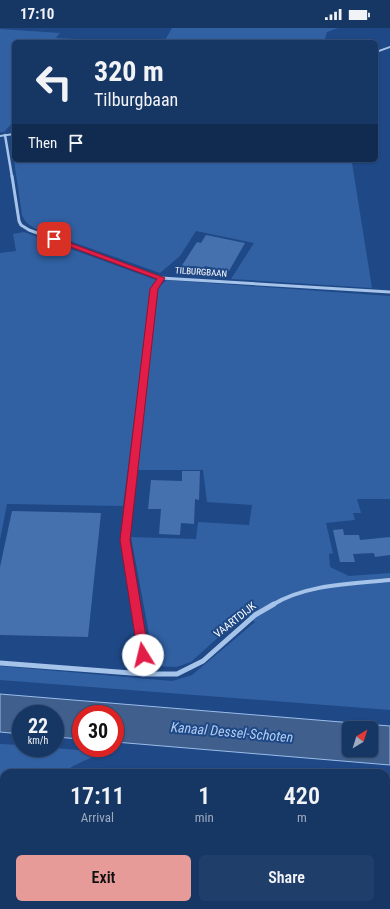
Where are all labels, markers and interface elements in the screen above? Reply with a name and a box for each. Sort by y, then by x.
text: 17:10 [20,5,54,23]
text: 320 m [94,55,164,88]
icon: left [28,56,80,108]
text: Tilburgbaan [94,89,178,110]
icon: arrive [65,132,87,154]
text: Then [28,134,57,152]
pin [37,222,71,256]
icon: arrive [43,228,65,250]
street label: TILBURGBAAN [175,265,227,279]
street label: VAARTDIJK [211,600,259,640]
position arrow [122,634,164,676]
speed limit sign: 30 [72,705,124,757]
text: 22 [28,714,48,738]
water label: Kanaal Dessel-Schoten [170,719,294,745]
north arrow [342,721,378,757]
map controls [342,721,378,757]
text: km/h [28,735,48,746]
text: 17:11 [70,782,125,810]
text: 1 [198,782,210,810]
text: 420 [284,782,320,810]
text: Arrival [81,810,114,825]
text: min [195,810,214,825]
text: m [297,810,307,825]
button: Exit [16,855,191,901]
button: Share [199,855,374,901]

